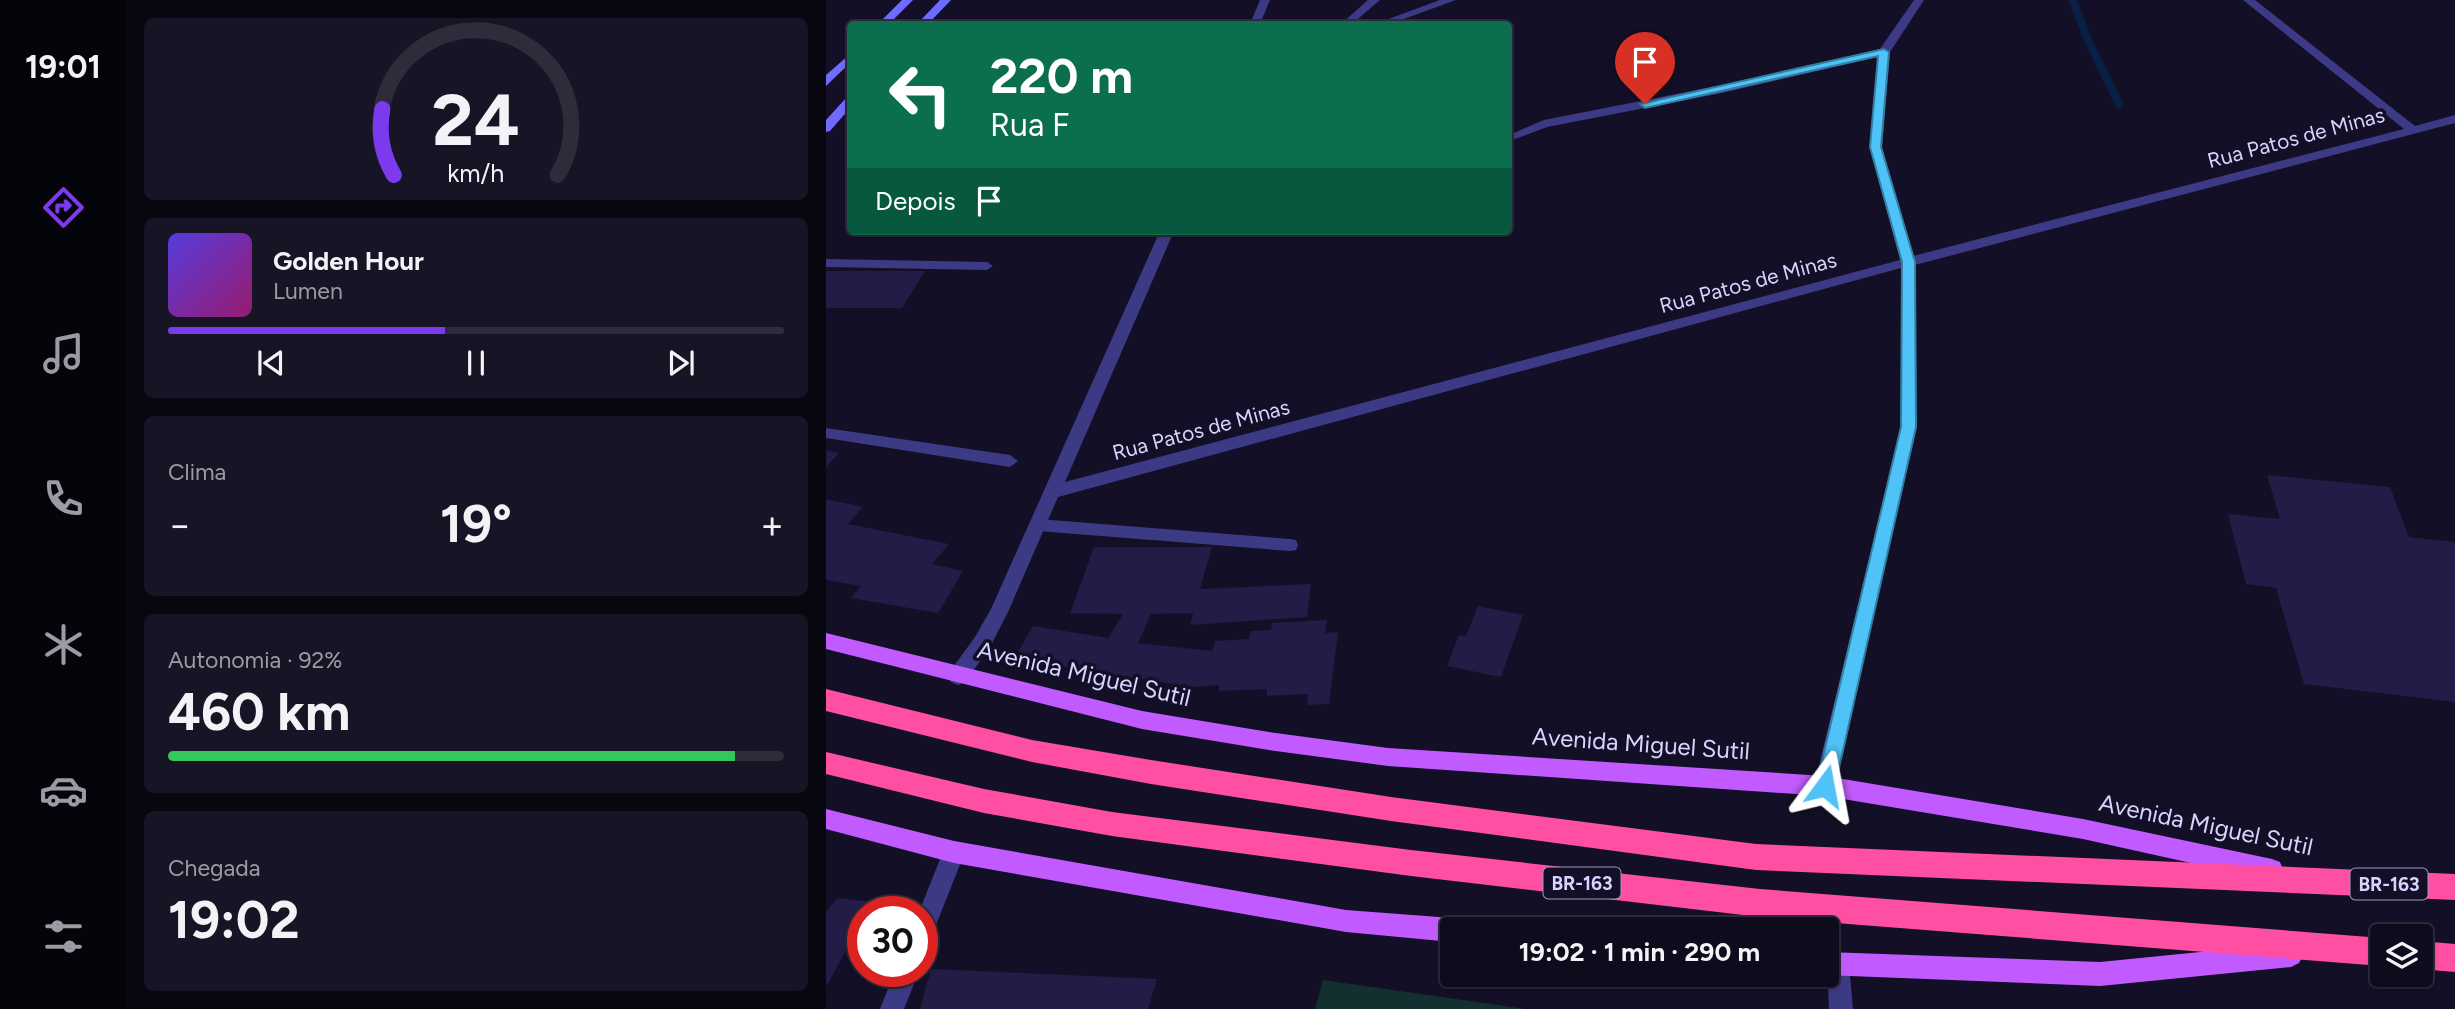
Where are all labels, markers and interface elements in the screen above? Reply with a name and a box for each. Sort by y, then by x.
pin [1615,32,1675,104]
icon: arrive [1626,43,1664,81]
text: 220 m [990,46,1133,105]
text: 19:01 [25,48,101,86]
icon: left [875,49,966,140]
text: 24 [432,76,520,163]
street label: Rua Patos de Minas [2205,102,2387,173]
text: Rua F [990,106,1070,144]
text: km/h [447,158,505,188]
icon: arrive [970,182,1008,220]
icon: directions [39,183,88,232]
text: Depois [875,185,956,217]
text: Golden Hour [273,245,424,277]
street label: Rua Patos de Minas [1657,247,1839,318]
text: Lumen [273,277,343,305]
icon: music [39,329,88,378]
icon: previous [252,344,290,382]
icon: pause [457,344,495,382]
icon: next [662,344,700,382]
street label: Rua Patos de Minas [1110,394,1292,465]
text: Clima [168,458,226,486]
icon: phone [39,474,88,523]
text: 19° [440,493,512,555]
text: − [168,502,192,548]
text: + [760,502,784,548]
icon: climate [39,620,88,669]
street label: Avenida Miguel Sutil [975,635,1194,712]
text: Autonomia · 92% [168,646,342,674]
text: 460 km [168,681,350,743]
street label: Avenida Miguel Sutil [1531,721,1751,766]
position arrow [1788,749,1862,823]
icon: car [39,766,88,815]
street label: Avenida Miguel Sutil [2096,788,2316,861]
text: Chegada [168,854,260,882]
road number: BR-163 [1544,868,1620,898]
road number: BR-163 [2350,869,2428,900]
text: 19:02 [168,889,300,951]
speed limit sign: 30 [847,896,938,987]
icon: filters [39,912,88,961]
map controls [2370,924,2433,987]
button: layers [2370,924,2433,987]
text: 19:02 · 1 min · 290 m [1519,936,1760,968]

